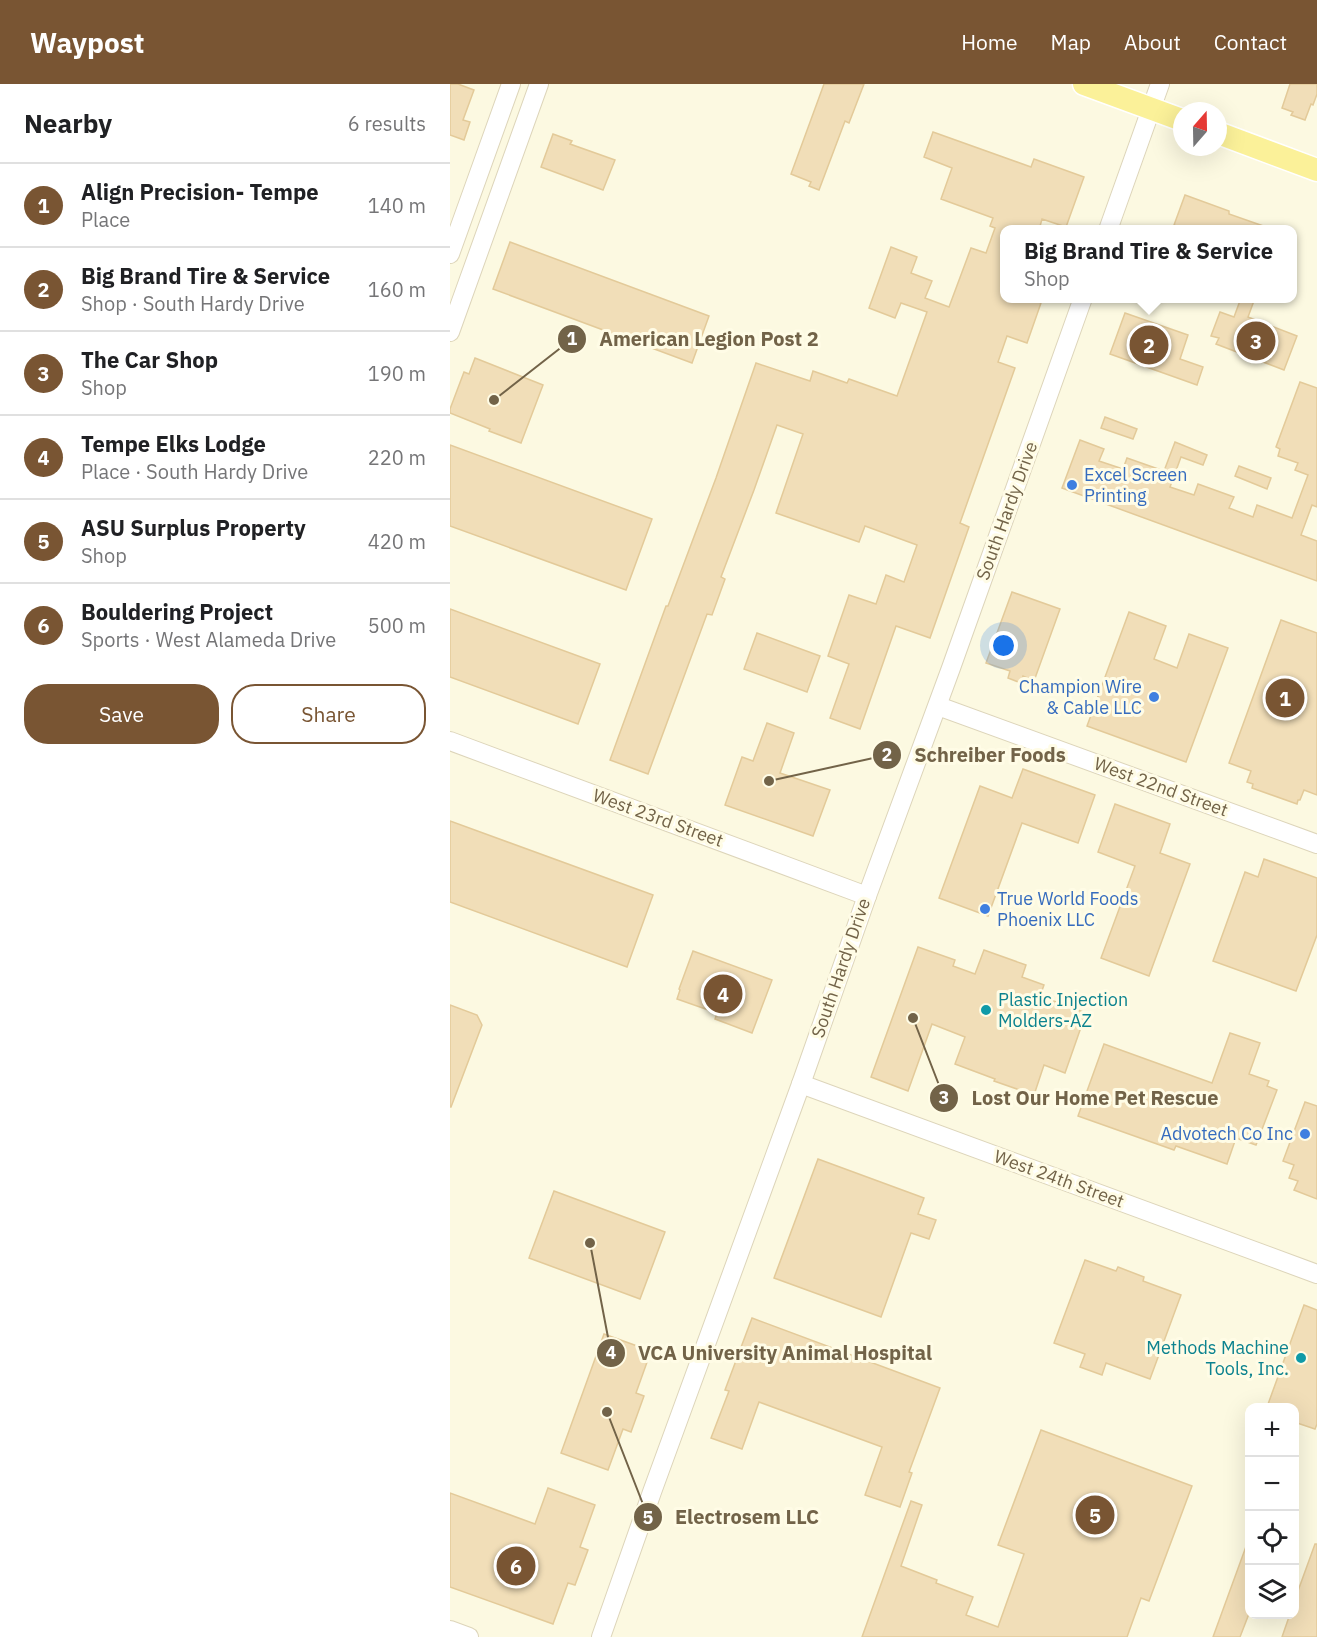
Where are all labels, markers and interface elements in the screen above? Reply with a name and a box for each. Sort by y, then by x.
text: Waypost [30,24,144,61]
text: Home [961,28,1018,56]
text: Map [1051,28,1091,56]
text: About [1124,28,1181,56]
text: Contact [1214,28,1287,56]
north arrow [1173,102,1227,156]
text: Nearby [24,106,112,140]
text: 6 results [348,110,426,137]
text: Align Precision- Tempe [81,177,319,206]
text: 1 [38,192,50,219]
text: 140 m [368,192,426,219]
text: Place [81,206,130,233]
popup [1000,225,1297,303]
text: Big Brand Tire & Service [1024,236,1273,265]
text: Big Brand Tire & Service [81,261,330,290]
text: Shop [1024,265,1070,292]
text: 2 [38,276,50,303]
text: 160 m [368,276,426,303]
text: Shop · South Hardy Drive [81,290,305,317]
pin: 3 [1236,318,1276,364]
callout: American Legion Post 2 [557,320,830,358]
pin: 2 [1130,322,1168,368]
text: American Legion Post 2 [599,325,819,352]
text: 1 [567,327,578,350]
text: The Car Shop [81,345,218,374]
text: 3 [38,360,50,387]
text: 190 m [368,360,426,387]
text: Shop [81,374,127,401]
text: Tempe Elks Lodge [81,429,266,458]
street label: South Hardy Drive [971,438,1042,583]
text: 4 [38,444,50,471]
text: 220 m [368,444,426,471]
text: Place · South Hardy Drive [81,458,308,485]
place label: Excel Screen Printing [1084,463,1187,507]
marker: Excel Screen Printing [1065,478,1079,492]
text: ASU Surplus Property [81,513,306,542]
text: 5 [38,528,50,555]
text: 420 m [368,528,426,555]
text: Shop [81,542,127,569]
text: Bouldering Project [81,597,273,626]
text: 6 [38,612,50,639]
text: 500 m [368,612,426,639]
text: Sports · West Alameda Drive [81,626,336,653]
your location [989,631,1018,660]
place label: Champion Wire & Cable LLC [1019,675,1142,719]
pin: 1 [1266,676,1304,720]
button: Save [24,684,219,744]
button: Share [231,684,426,744]
marker: Champion Wire & Cable LLC [1147,690,1161,704]
callout: Schreiber Foods [872,736,1078,774]
text: Schreiber Foods [914,741,1066,768]
text: 2 [882,743,892,766]
street label: West 22nd Street [1091,752,1231,821]
street label: West 23rd Street [590,783,726,852]
place label: True World Foods Phoenix LLC [997,887,1138,931]
street label: South Hardy Drive [806,895,875,1041]
marker: True World Foods Phoenix LLC [978,902,992,916]
pin: 4 [704,972,742,1016]
place label: Plastic Injection Molders-AZ [998,988,1128,1032]
marker: Plastic Injection Molders-AZ [979,1003,993,1017]
callout: Lost Our Home Pet Rescue [929,1079,1230,1117]
text: Lost Our Home Pet Rescue [972,1084,1218,1111]
text: 3 [939,1086,949,1109]
place label: Advotech Co Inc [1161,1122,1293,1145]
marker: Advotech Co Inc [1298,1127,1312,1141]
street label: West 24th Street [991,1144,1127,1213]
callout: VCA University Animal Hospital [596,1334,944,1372]
place label: Methods Machine Tools, Inc. [1146,1336,1289,1380]
text: VCA University Animal Hospital [638,1339,932,1366]
text: 4 [606,1341,617,1364]
marker: Methods Machine Tools, Inc. [1294,1351,1308,1365]
map controls [1245,1403,1299,1619]
button: + [1245,1403,1299,1457]
button: − [1245,1457,1299,1511]
pin: 5 [1076,1492,1114,1538]
callout: Electrosem LLC [633,1498,831,1536]
text: Electrosem LLC [675,1503,819,1530]
text: 5 [643,1506,654,1529]
button: locate [1245,1511,1299,1565]
pin: 6 [496,1544,536,1588]
button: layers [1245,1565,1299,1619]

